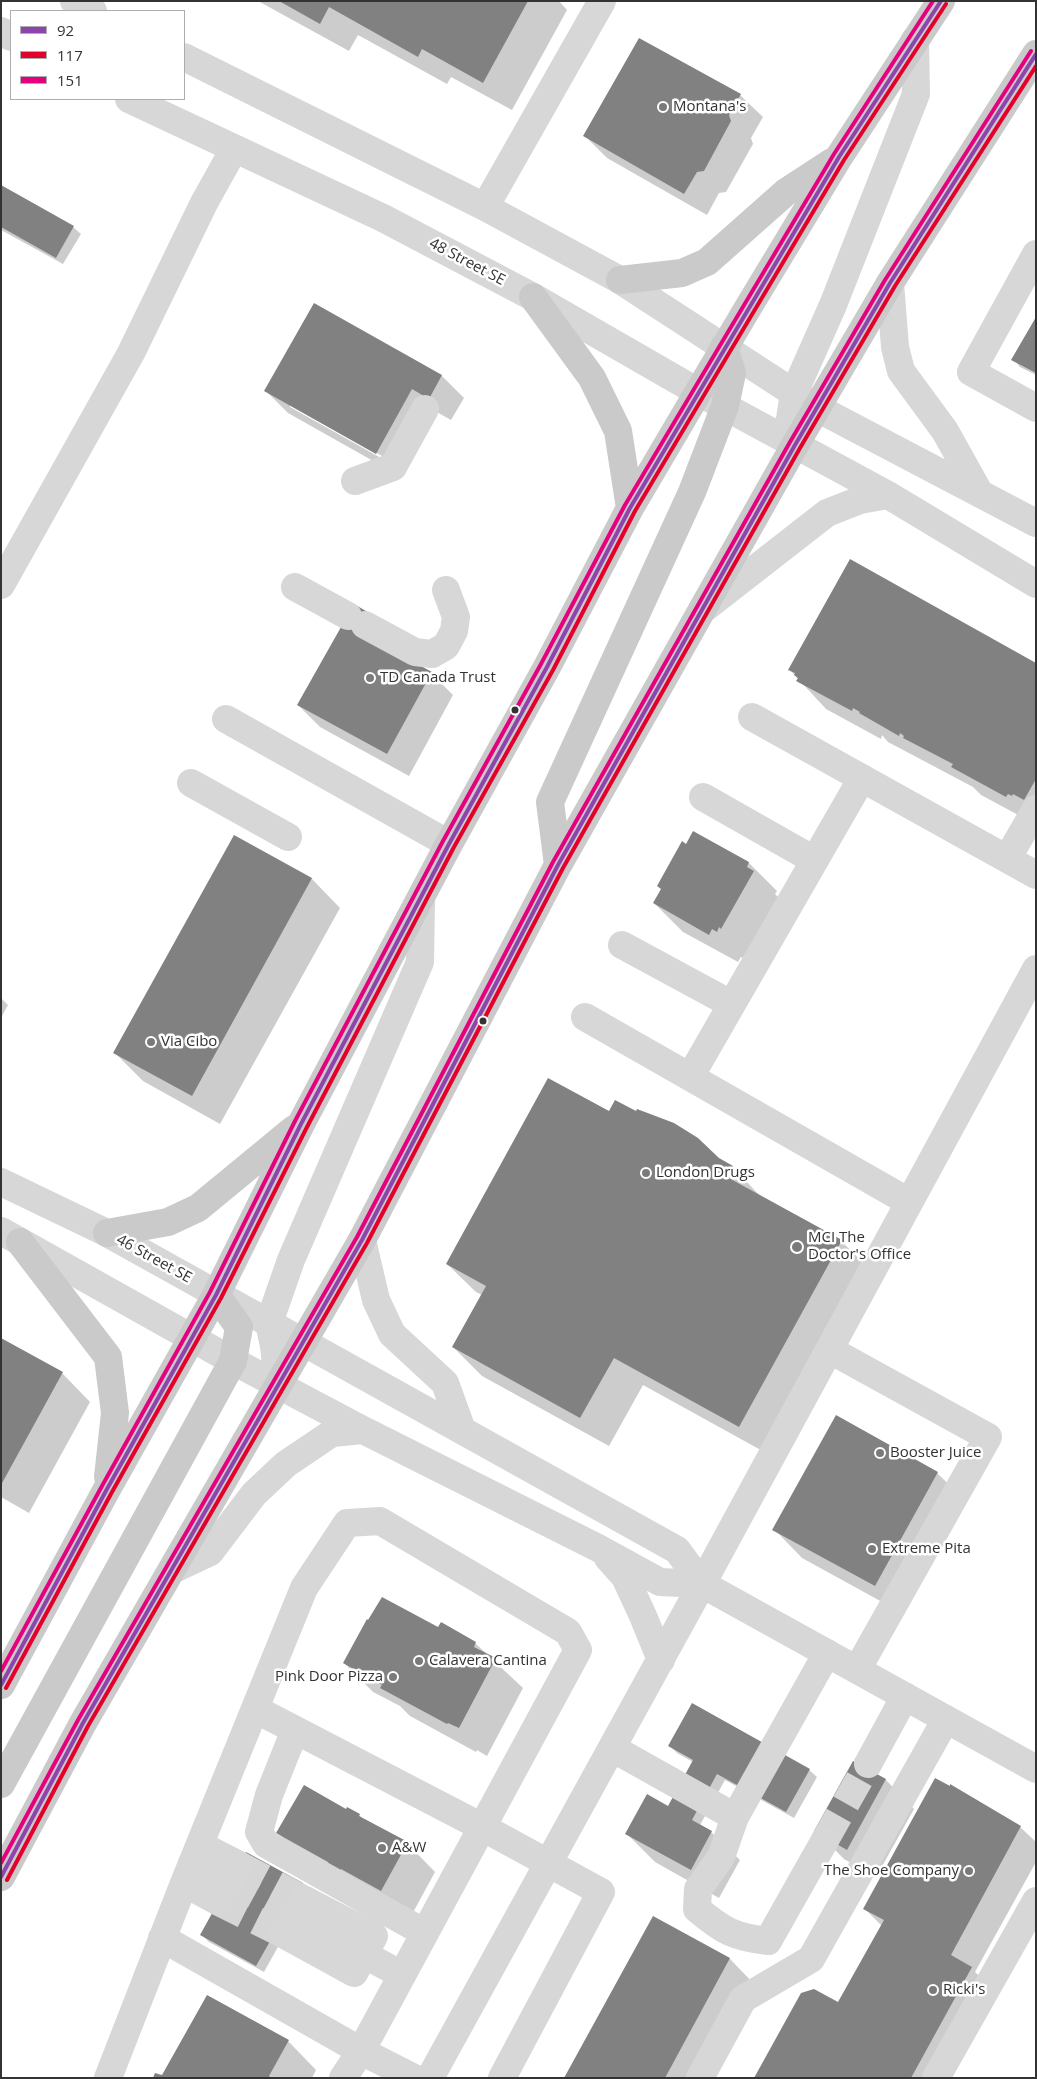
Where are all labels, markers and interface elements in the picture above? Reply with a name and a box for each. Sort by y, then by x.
legend [10,10,185,100]
text: 92 [57,20,74,40]
text: 117 [57,45,83,65]
text: 151 [57,70,83,90]
place label: Montana's [673,98,746,116]
marker: Montana's [657,101,669,113]
street label: 48 Street SE [426,234,508,290]
place label: TD Canada Trust [380,669,496,687]
marker: TD Canada Trust [364,672,376,684]
unlabelled marker [510,705,520,715]
unlabelled marker [478,1016,488,1026]
place label: Via Cibo [161,1033,217,1051]
marker: Via Cibo [145,1036,157,1048]
place label: London Drugs [656,1164,755,1182]
marker: London Drugs [640,1167,652,1179]
place label: MCI The Doctor's Office [808,1229,911,1264]
street label: 46 Street SE [113,1231,195,1287]
marker: MCI The Doctor's Office [790,1240,804,1254]
place label: Booster Juice [890,1444,981,1462]
marker: Booster Juice [874,1447,886,1459]
place label: Extreme Pita [882,1540,971,1558]
marker: Extreme Pita [866,1543,878,1555]
place label: Calavera Cantina [429,1652,547,1670]
marker: Calavera Cantina [413,1655,425,1667]
place label: Pink Door Pizza [275,1668,383,1686]
marker: Pink Door Pizza [387,1671,399,1683]
place label: A&W [392,1839,426,1857]
marker: A&W [376,1842,388,1854]
place label: The Shoe Company [824,1862,959,1880]
marker: The Shoe Company [963,1865,975,1877]
place label: Ricki's [943,1981,985,1999]
marker: Ricki's [927,1984,939,1996]

